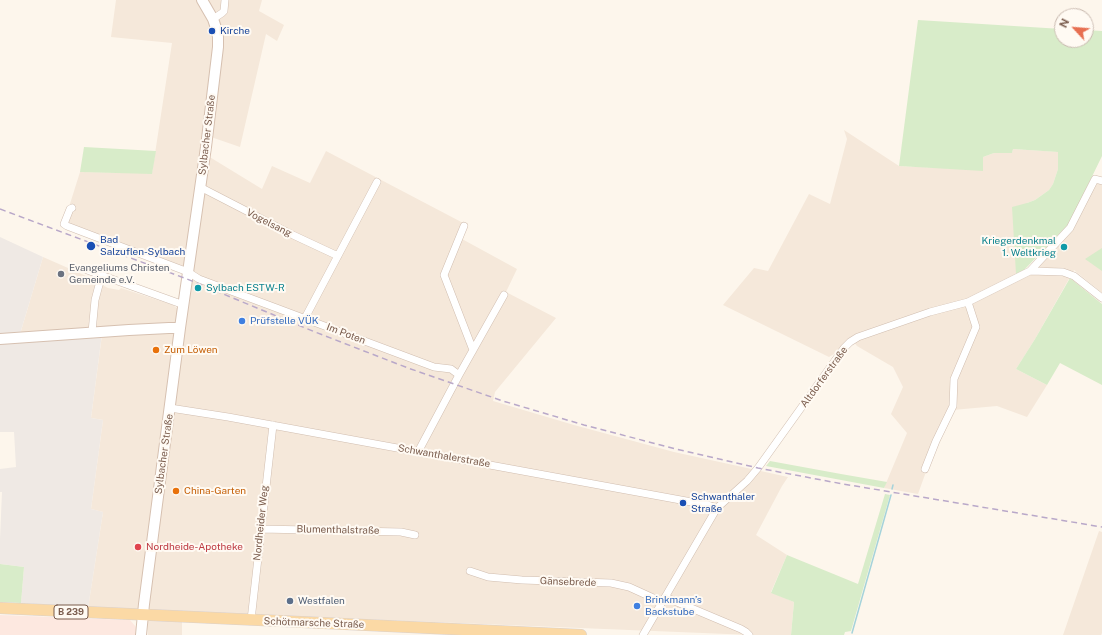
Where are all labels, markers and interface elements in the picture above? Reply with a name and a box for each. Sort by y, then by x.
north arrow [1054,8,1094,48]
text: N [1057,17,1071,30]
place label: Kirche [220,25,250,37]
marker: Kirche [207,26,217,36]
street label: Sylbacher Straße [196,94,218,176]
street label: Vogelsang [244,207,294,239]
place label: Bad Salzuflen-Sylbach [100,234,185,258]
place label: Kriegerdenkmal 1. Weltkrieg [981,235,1056,258]
marker: Bad Salzuflen-Sylbach [85,240,97,252]
marker: Kriegerdenkmal 1. Weltkrieg [1059,242,1069,252]
place label: Evangeliums Christen Gemeinde e.V. [69,262,170,286]
marker: Evangeliums Christen Gemeinde e.V. [56,269,66,279]
place label: Sylbach ESTW-R [206,282,285,294]
marker: Sylbach ESTW-R [193,283,203,293]
place label: Prüfstelle VÜK [250,315,319,327]
marker: Prüfstelle VÜK [237,316,247,326]
street label: Im Poten [325,321,367,347]
place label: Zum Löwen [164,344,218,356]
street label: Altdorferstraße [798,344,850,410]
marker: Zum Löwen [151,345,161,355]
street label: Sylbacher Straße [152,413,176,495]
street label: Schwanthalerstraße [397,442,491,470]
place label: China-Garten [184,485,246,497]
street label: Nordheider Weg [251,485,271,561]
marker: China-Garten [171,486,181,496]
place label: Schwanthaler Straße [691,491,755,514]
marker: Schwanthaler Straße [678,498,688,508]
street label: Blumenthalstraße [296,523,380,537]
place label: Nordheide-Apotheke [146,541,243,553]
marker: Nordheide-Apotheke [133,542,143,552]
street label: Gänsebrede [540,575,596,589]
place label: Brinkmann’s Backstube [645,594,702,618]
place label: Westfalen [298,595,345,607]
marker: Westfalen [285,596,295,606]
marker: Brinkmann’s Backstube [632,601,642,611]
road number: B 239 [54,605,88,619]
street label: Schötmarsche Straße [263,615,365,631]

